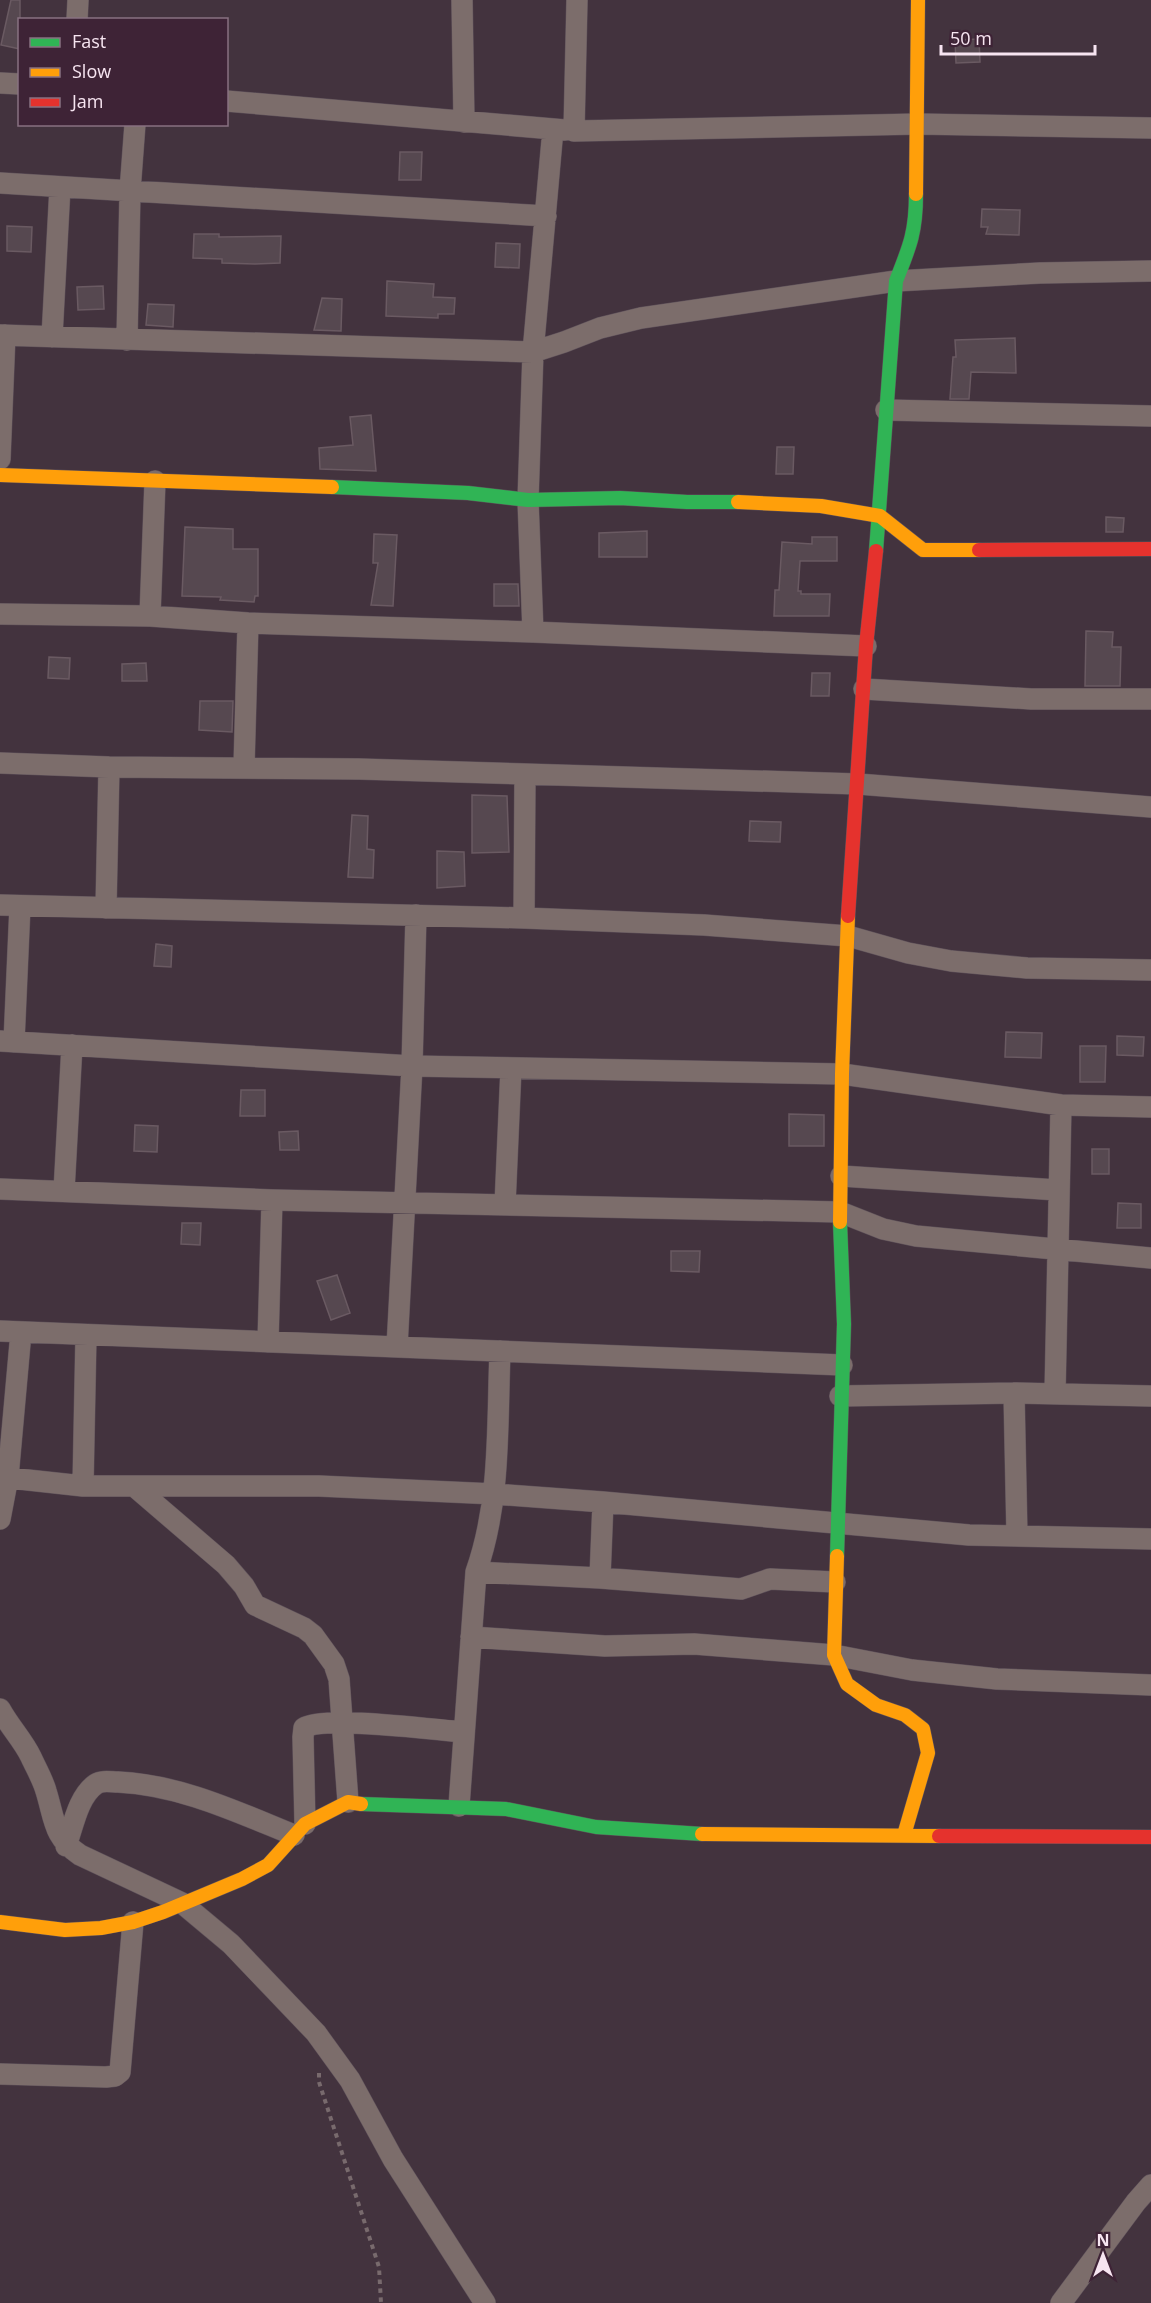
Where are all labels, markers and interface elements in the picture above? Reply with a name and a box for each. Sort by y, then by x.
legend [18,18,228,126]
scale bar [941,18,1096,56]
text: 50 m [950,26,992,50]
text: Fast [72,29,106,53]
text: Slow [72,59,111,83]
text: Jam [70,89,104,113]
north arrow [1073,2225,1133,2285]
text: N [1096,2229,1110,2251]

